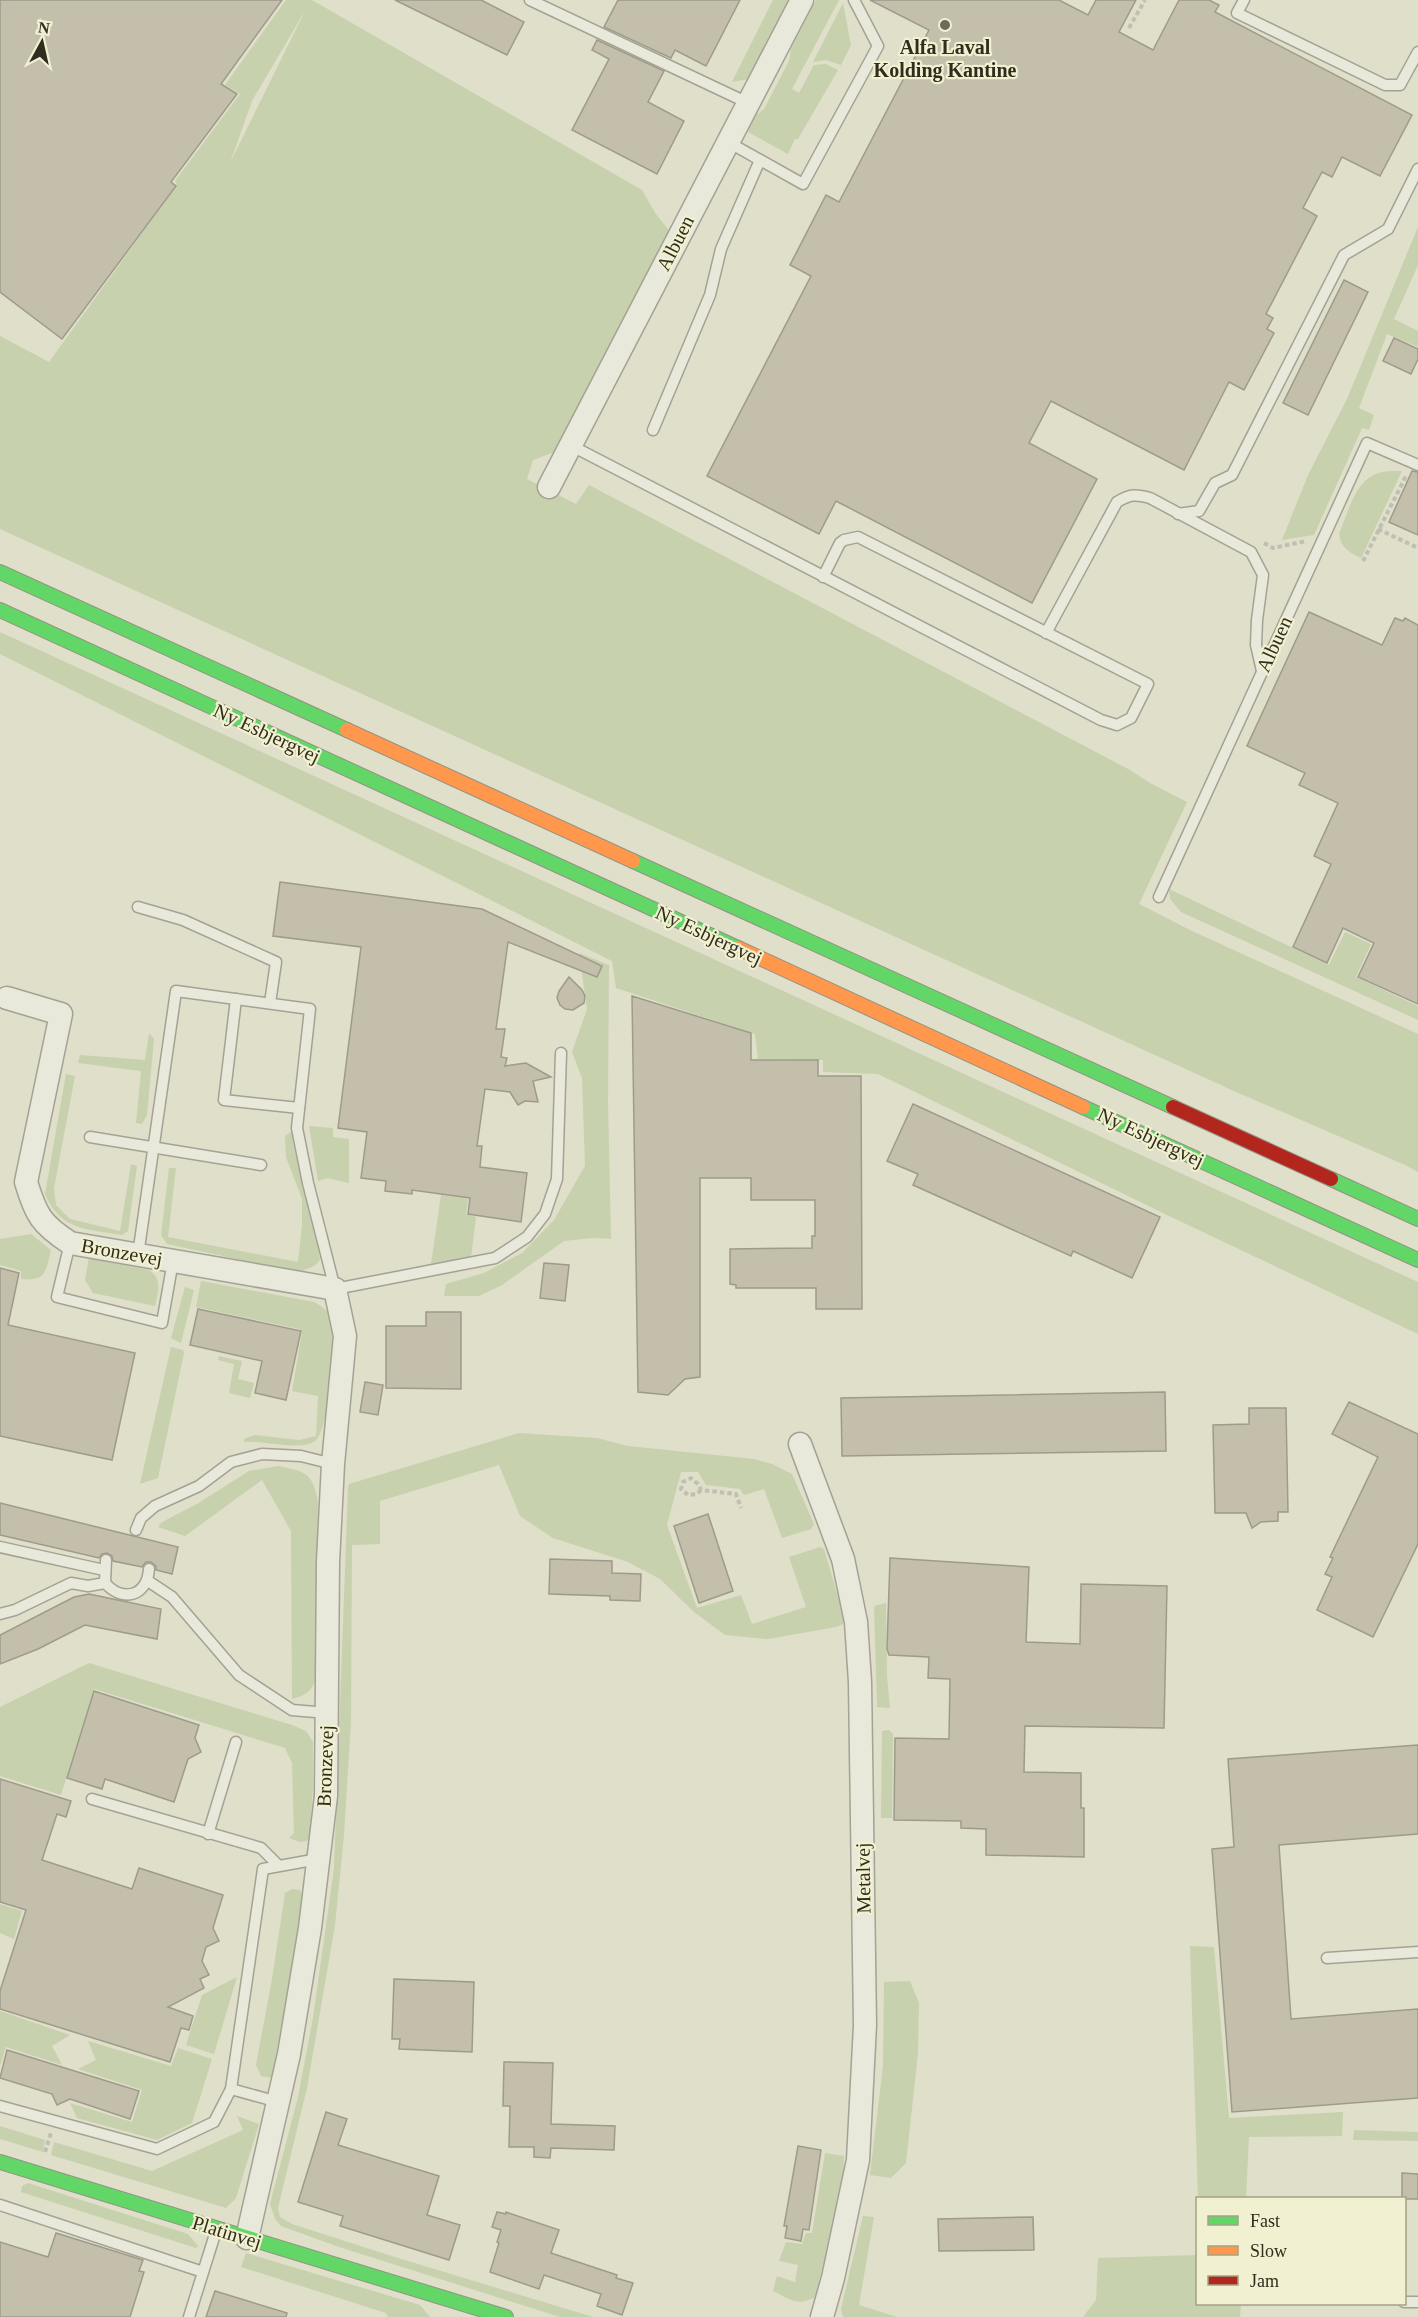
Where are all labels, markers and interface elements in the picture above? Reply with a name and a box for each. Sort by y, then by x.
north arrow [12,12,72,72]
text: N [37,18,51,37]
marker: Alfa Laval Kolding Kantine [938,18,952,32]
place label: Alfa Laval Kolding Kantine [874,36,1017,82]
street label: Albuen [652,212,698,274]
street label: Albuen [1252,613,1296,675]
street label: Ny Esbjergvej [210,699,324,768]
street label: Ny Esbjergvej [652,901,766,970]
street label: Ny Esbjergvej [1094,1103,1208,1172]
street label: Bronzevej [79,1234,164,1271]
street label: Bronzevej [313,1725,338,1807]
street label: Metalvej [851,1842,876,1914]
legend [1196,2197,1406,2305]
street label: Platinvej [189,2211,264,2254]
text: Fast [1250,2211,1280,2231]
text: Slow [1250,2241,1287,2261]
text: Jam [1250,2271,1279,2291]

